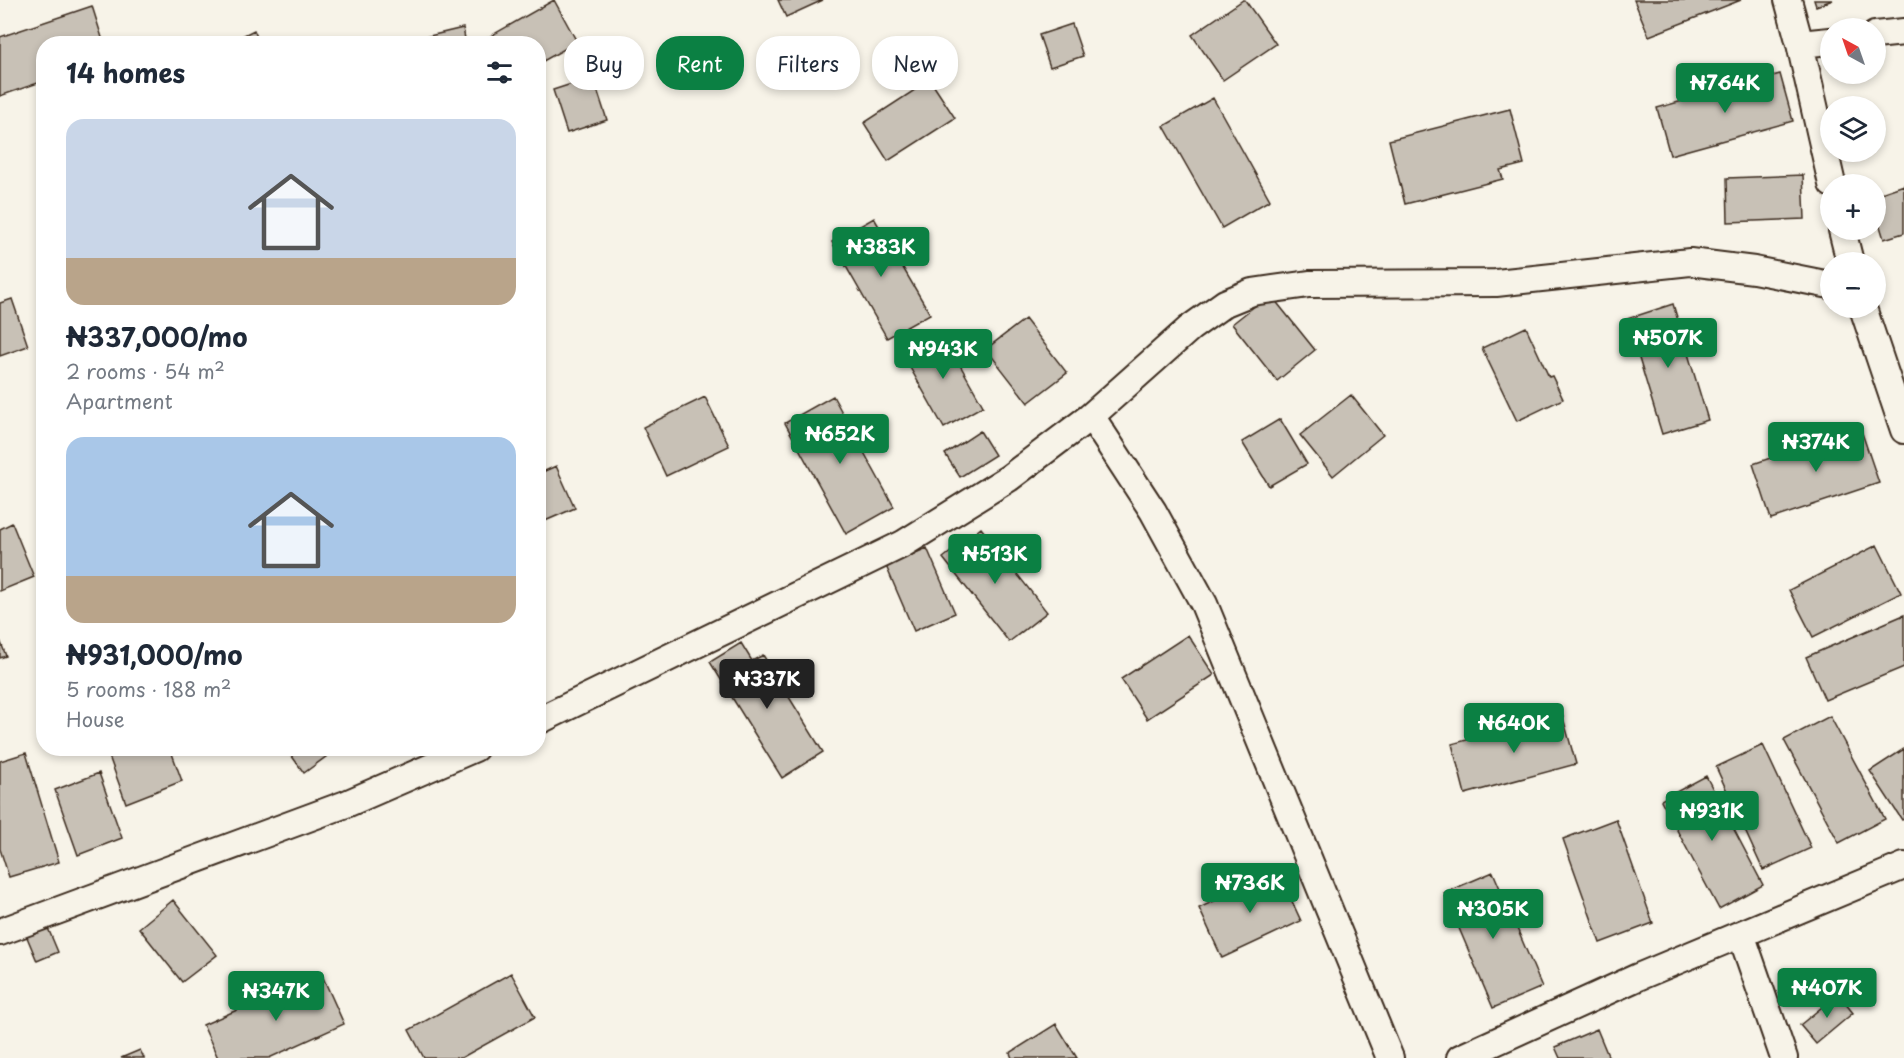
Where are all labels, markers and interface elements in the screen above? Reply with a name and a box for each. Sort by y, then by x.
north arrow [1820,18,1886,84]
map controls [1820,18,1886,318]
chip: Buy [564,36,644,90]
chip: Rent [656,36,744,90]
chip: Filters [756,36,860,90]
chip: New [872,36,958,90]
text: 14 homes [66,53,185,92]
icon: filters [483,56,516,89]
pin: ₦764K [1683,63,1767,114]
text: ₦764K [1690,67,1760,97]
button: layers [1820,96,1886,162]
icon: home [237,158,345,266]
button: + [1820,174,1886,240]
pin: ₦383K [839,227,923,278]
text: ₦383K [846,231,916,261]
button: − [1820,252,1886,318]
text: ₦337,000/mo [66,317,247,356]
pin: ₦507K [1626,318,1710,369]
text: ₦507K [1633,322,1703,352]
pin: ₦943K [901,329,985,380]
text: ₦943K [908,333,978,363]
text: 2 rooms · 54 m² [66,356,225,386]
text: Apartment [66,386,173,416]
pin: ₦652K [798,414,882,465]
text: ₦652K [805,418,875,448]
pin: ₦374K [1774,422,1858,473]
text: ₦374K [1782,426,1850,456]
icon: home [237,476,345,584]
pin: ₦513K [953,534,1037,585]
text: ₦513K [962,538,1028,568]
text: ₦931,000/mo [66,635,242,674]
pin: ₦337K [725,659,809,710]
text: ₦337K [733,663,801,693]
text: 5 rooms · 188 m² [66,674,231,704]
pin: ₦640K [1472,703,1556,754]
text: House [66,704,125,734]
text: ₦640K [1478,707,1550,737]
pin: ₦931K [1670,791,1754,842]
text: ₦931K [1680,795,1744,825]
pin: ₦736K [1208,863,1292,914]
text: ₦736K [1215,867,1285,897]
pin: ₦305K [1451,889,1535,940]
text: ₦305K [1457,893,1529,923]
pin: ₦407K [1785,968,1869,1019]
pin: ₦347K [234,971,318,1022]
text: ₦407K [1792,972,1862,1002]
text: ₦347K [242,975,310,1005]

